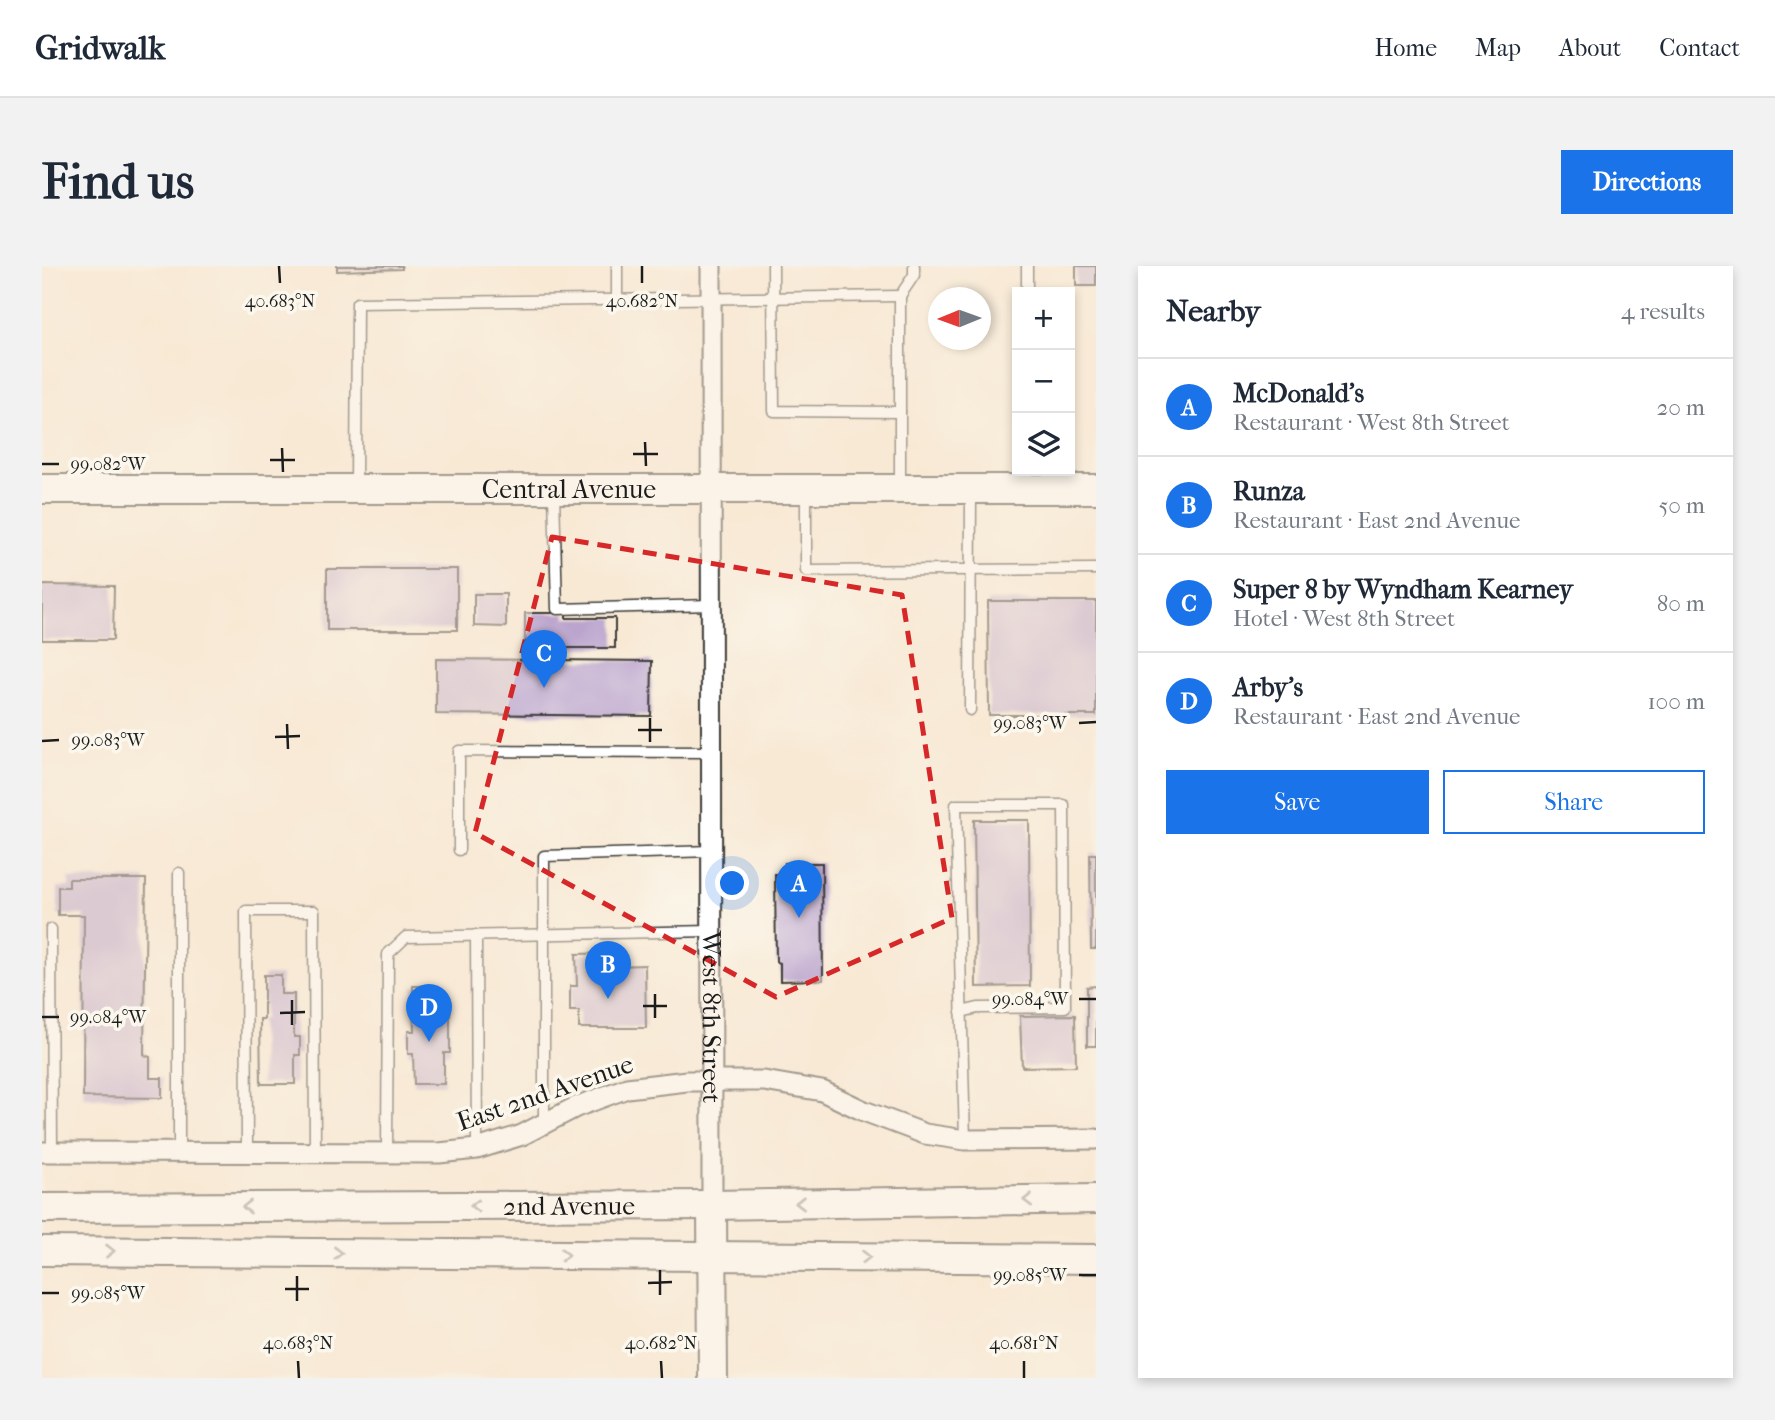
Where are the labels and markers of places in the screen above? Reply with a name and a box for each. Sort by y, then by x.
pin: C [521,630,567,688]
pin: A [776,860,822,918]
pin: B [585,941,631,999]
pin: D [406,984,452,1042]

